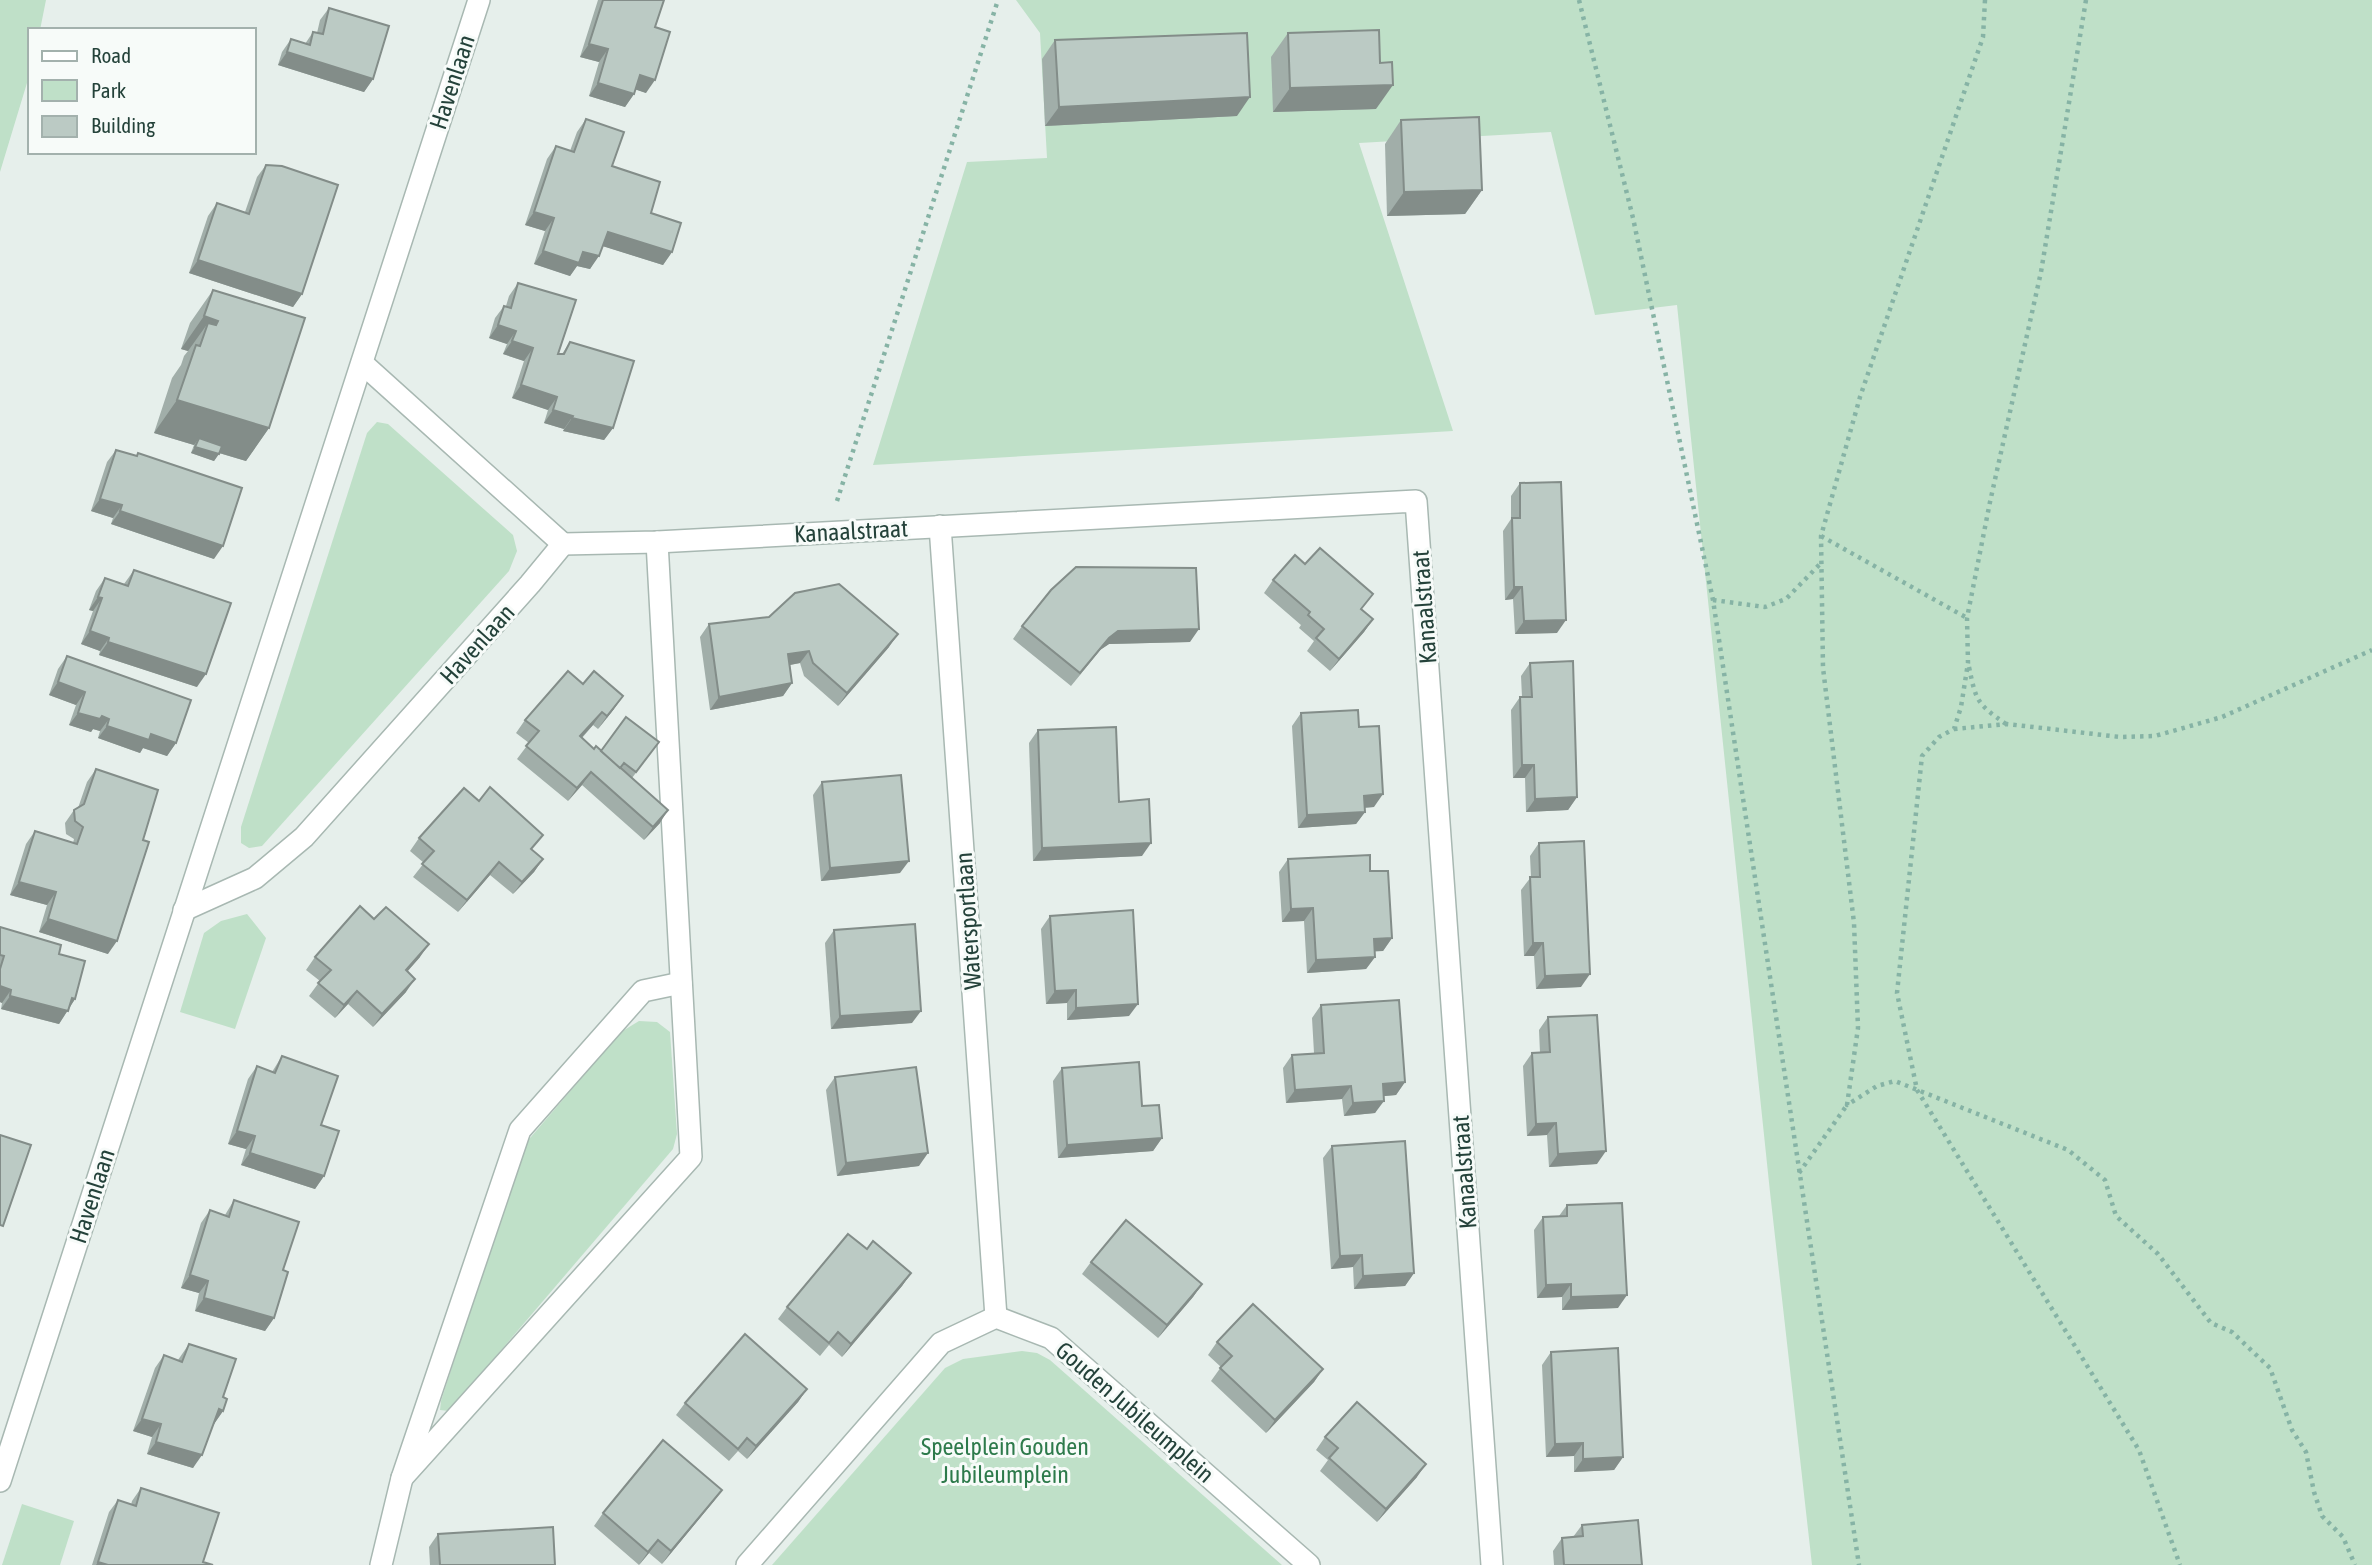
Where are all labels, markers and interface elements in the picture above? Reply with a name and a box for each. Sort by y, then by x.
legend [28,28,256,154]
street label: Havenlaan [424,31,480,133]
text: Road [91,43,131,67]
text: Park [91,78,126,102]
text: Building [91,113,155,137]
street label: Kanaalstraat [793,515,909,547]
street label: Kanaalstraat [1407,549,1441,665]
street label: Havenlaan [434,599,520,689]
street label: Watersportlaan [950,851,986,991]
street label: Kanaalstraat [1447,1114,1481,1230]
street label: Havenlaan [64,1145,120,1247]
street label: Gouden Jubileumplein [1051,1336,1219,1488]
park label: Speelplein Gouden Jubileumplein [921,1433,1089,1488]

